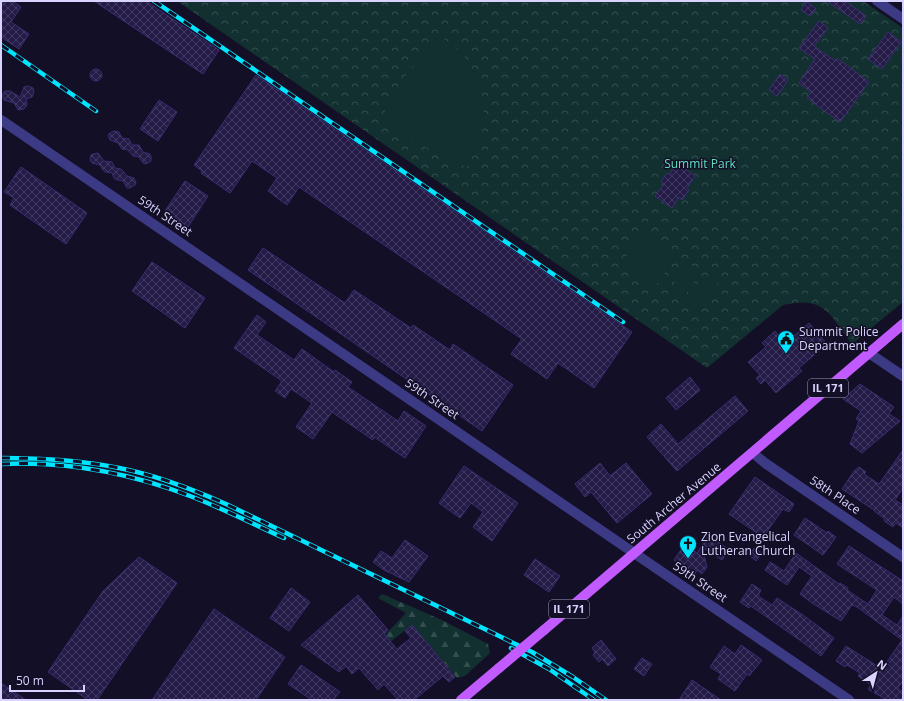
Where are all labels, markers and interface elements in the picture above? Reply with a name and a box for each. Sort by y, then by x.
park label: Summit Park [664,155,737,172]
street label: 59th Street [135,191,196,240]
place label: Summit Police Department [799,323,879,354]
public building icon: Summit Police Department [776,329,796,354]
street label: 59th Street [402,374,463,423]
road number: IL 171 [808,379,848,397]
street label: South Archer Avenue [623,458,725,547]
street label: 58th Place [807,471,864,518]
place label: Zion Evangelical Lutheran Church [701,528,795,559]
church icon: Zion Evangelical Lutheran Church [678,534,698,559]
street label: 59th Street [670,557,731,606]
road number: IL 171 [549,600,589,618]
north arrow [856,653,896,693]
text: N [874,656,890,673]
scale bar [10,667,84,693]
text: 50 m [16,672,44,689]

